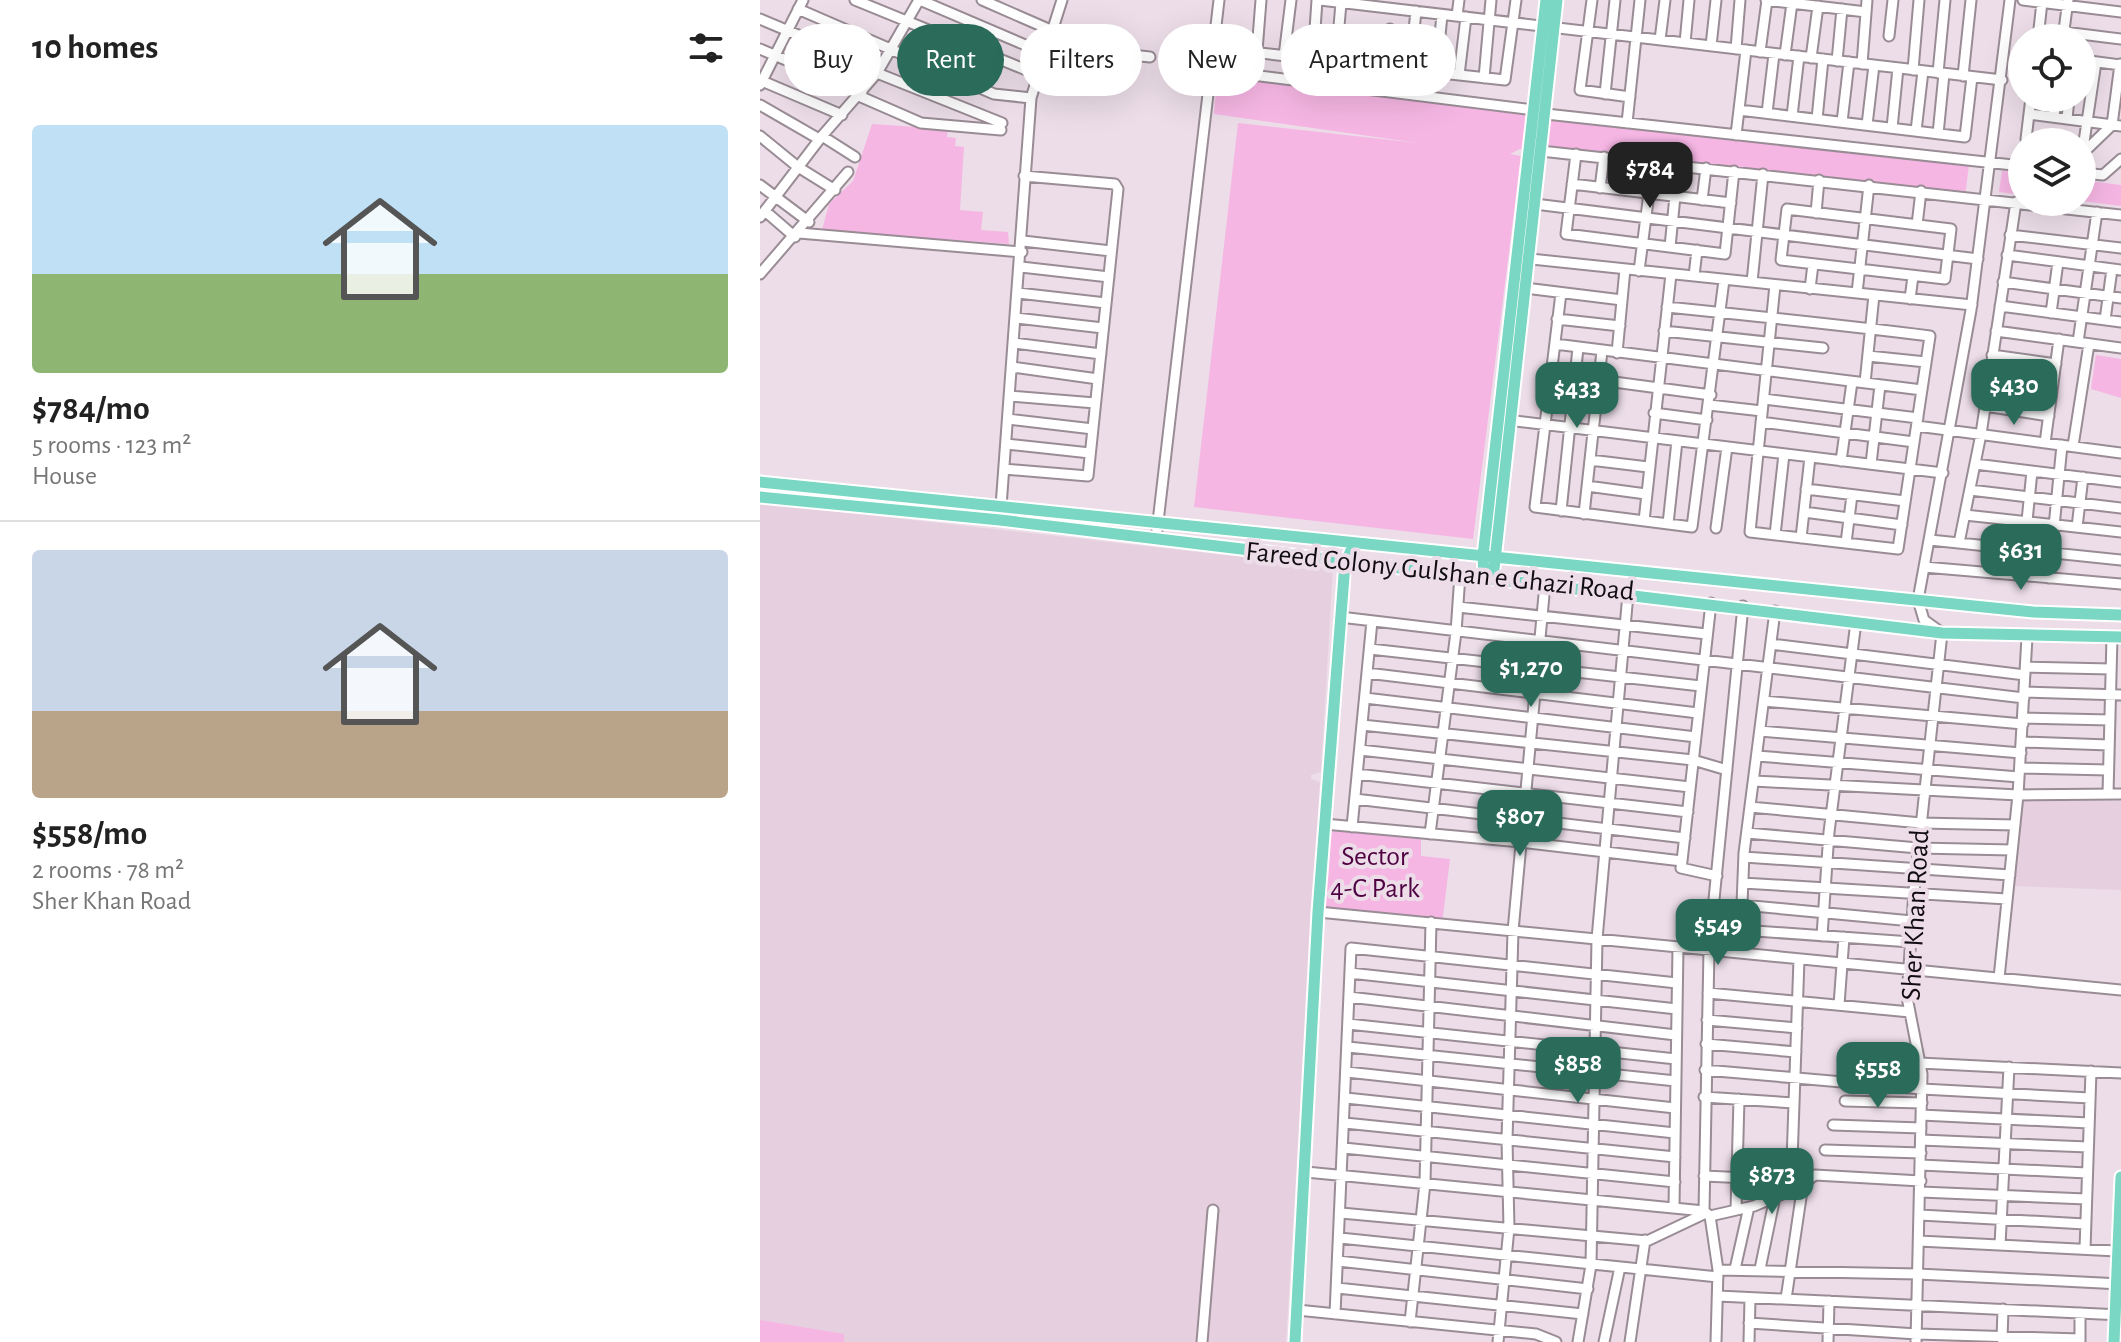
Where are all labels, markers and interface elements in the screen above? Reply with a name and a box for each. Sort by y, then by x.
chip: Buy [784,24,881,96]
chip: Rent [897,24,1004,96]
chip: Filters [1020,24,1142,96]
chip: New [1158,24,1265,96]
chip: Apartment [1281,24,1456,96]
map controls [2008,24,2096,216]
button: locate [2008,24,2096,112]
icon: filters [684,26,728,70]
text: 10 homes [32,31,158,65]
button: layers [2008,128,2096,216]
pin: $784 [1603,142,1697,210]
text: $784 [1626,155,1674,181]
icon: home [308,177,452,321]
pin: $430 [1967,359,2061,427]
pin: $433 [1530,362,1624,430]
text: $430 [1989,372,2039,398]
text: $433 [1553,375,1601,401]
text: $784/mo [32,392,150,426]
text: 5 rooms · 123 m² [32,432,191,458]
text: House [32,463,97,489]
pin: $631 [1974,524,2068,592]
text: $631 [1999,537,2043,563]
street label: Fareed Colony Gulshan e Ghazi Road [1244,538,1636,606]
icon: home [308,602,452,746]
pin: $1,270 [1466,641,1596,709]
text: $1,270 [1499,654,1563,680]
pin: $807 [1473,790,1567,858]
text: $807 [1495,803,1545,829]
text: $558/mo [32,817,147,851]
street label: Sher Khan Road [1898,829,1934,1001]
park label: Sector 4-C Park [1330,843,1420,903]
text: 2 rooms · 78 m² [32,857,184,883]
text: Sher Khan Road [32,888,191,914]
pin: $549 [1671,899,1765,967]
text: $549 [1694,912,1742,938]
pin: $858 [1531,1037,1625,1105]
pin: $558 [1831,1042,1925,1110]
text: $858 [1554,1050,1602,1076]
text: $558 [1855,1055,1901,1081]
pin: $873 [1725,1148,1819,1216]
text: $873 [1749,1161,1795,1187]

